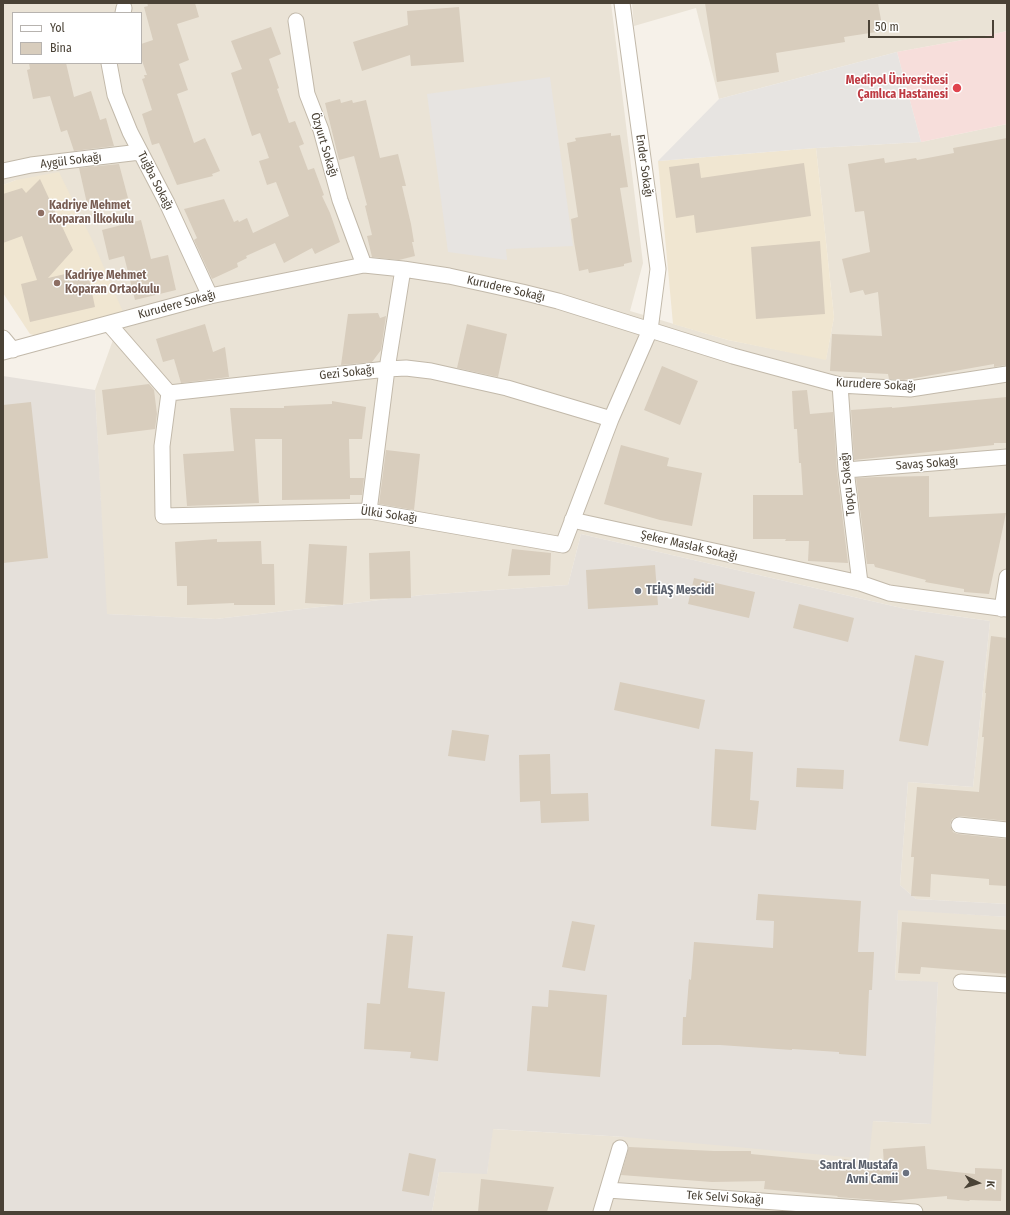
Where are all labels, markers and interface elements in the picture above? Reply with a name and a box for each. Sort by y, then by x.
legend [12,12,142,64]
scale bar [870,12,996,38]
text: 50 m [875,20,899,34]
text: Yol [50,21,65,35]
text: Bina [50,41,72,55]
place label: Medipol Üniversitesi Çamlıca Hastanesi [846,74,948,102]
marker: Medipol Üniversitesi Çamlıca Hastanesi [951,82,963,94]
street label: Özyurt Sokağı [307,111,341,179]
street label: Ender Sokağı [632,134,656,198]
street label: Tuğba Sokağı [134,149,176,213]
street label: Aygül Sokağı [40,150,102,172]
place label: Kadriye Mehmet Koparan İlkokulu [49,199,134,227]
marker: Kadriye Mehmet Koparan İlkokulu [36,208,46,218]
place label: Kadriye Mehmet Koparan Ortaokulu [65,269,159,297]
street label: Kurudere Sokağı [465,273,547,305]
marker: Kadriye Mehmet Koparan Ortaokulu [52,278,62,288]
street label: Kurudere Sokağı [136,288,218,322]
street label: Gezi Sokağı [319,363,375,383]
street label: Kurudere Sokağı [836,376,916,394]
street label: Topçu Sokağı [838,452,858,516]
street label: Savaş Sokağı [895,455,959,473]
street label: Ülkü Sokağı [360,504,418,526]
street label: Şeker Maslak Sokağı [639,528,739,564]
place label: TEİAŞ Mescidi [646,584,714,598]
marker: TEİAŞ Mescidi [633,586,643,596]
place label: Santral Mustafa Avni Camii [820,1159,898,1187]
north arrow [958,1163,998,1203]
marker: Santral Mustafa Avni Camii [901,1168,911,1178]
text: K [984,1180,997,1188]
street label: Tek Selvi Sokağı [686,1188,764,1208]

